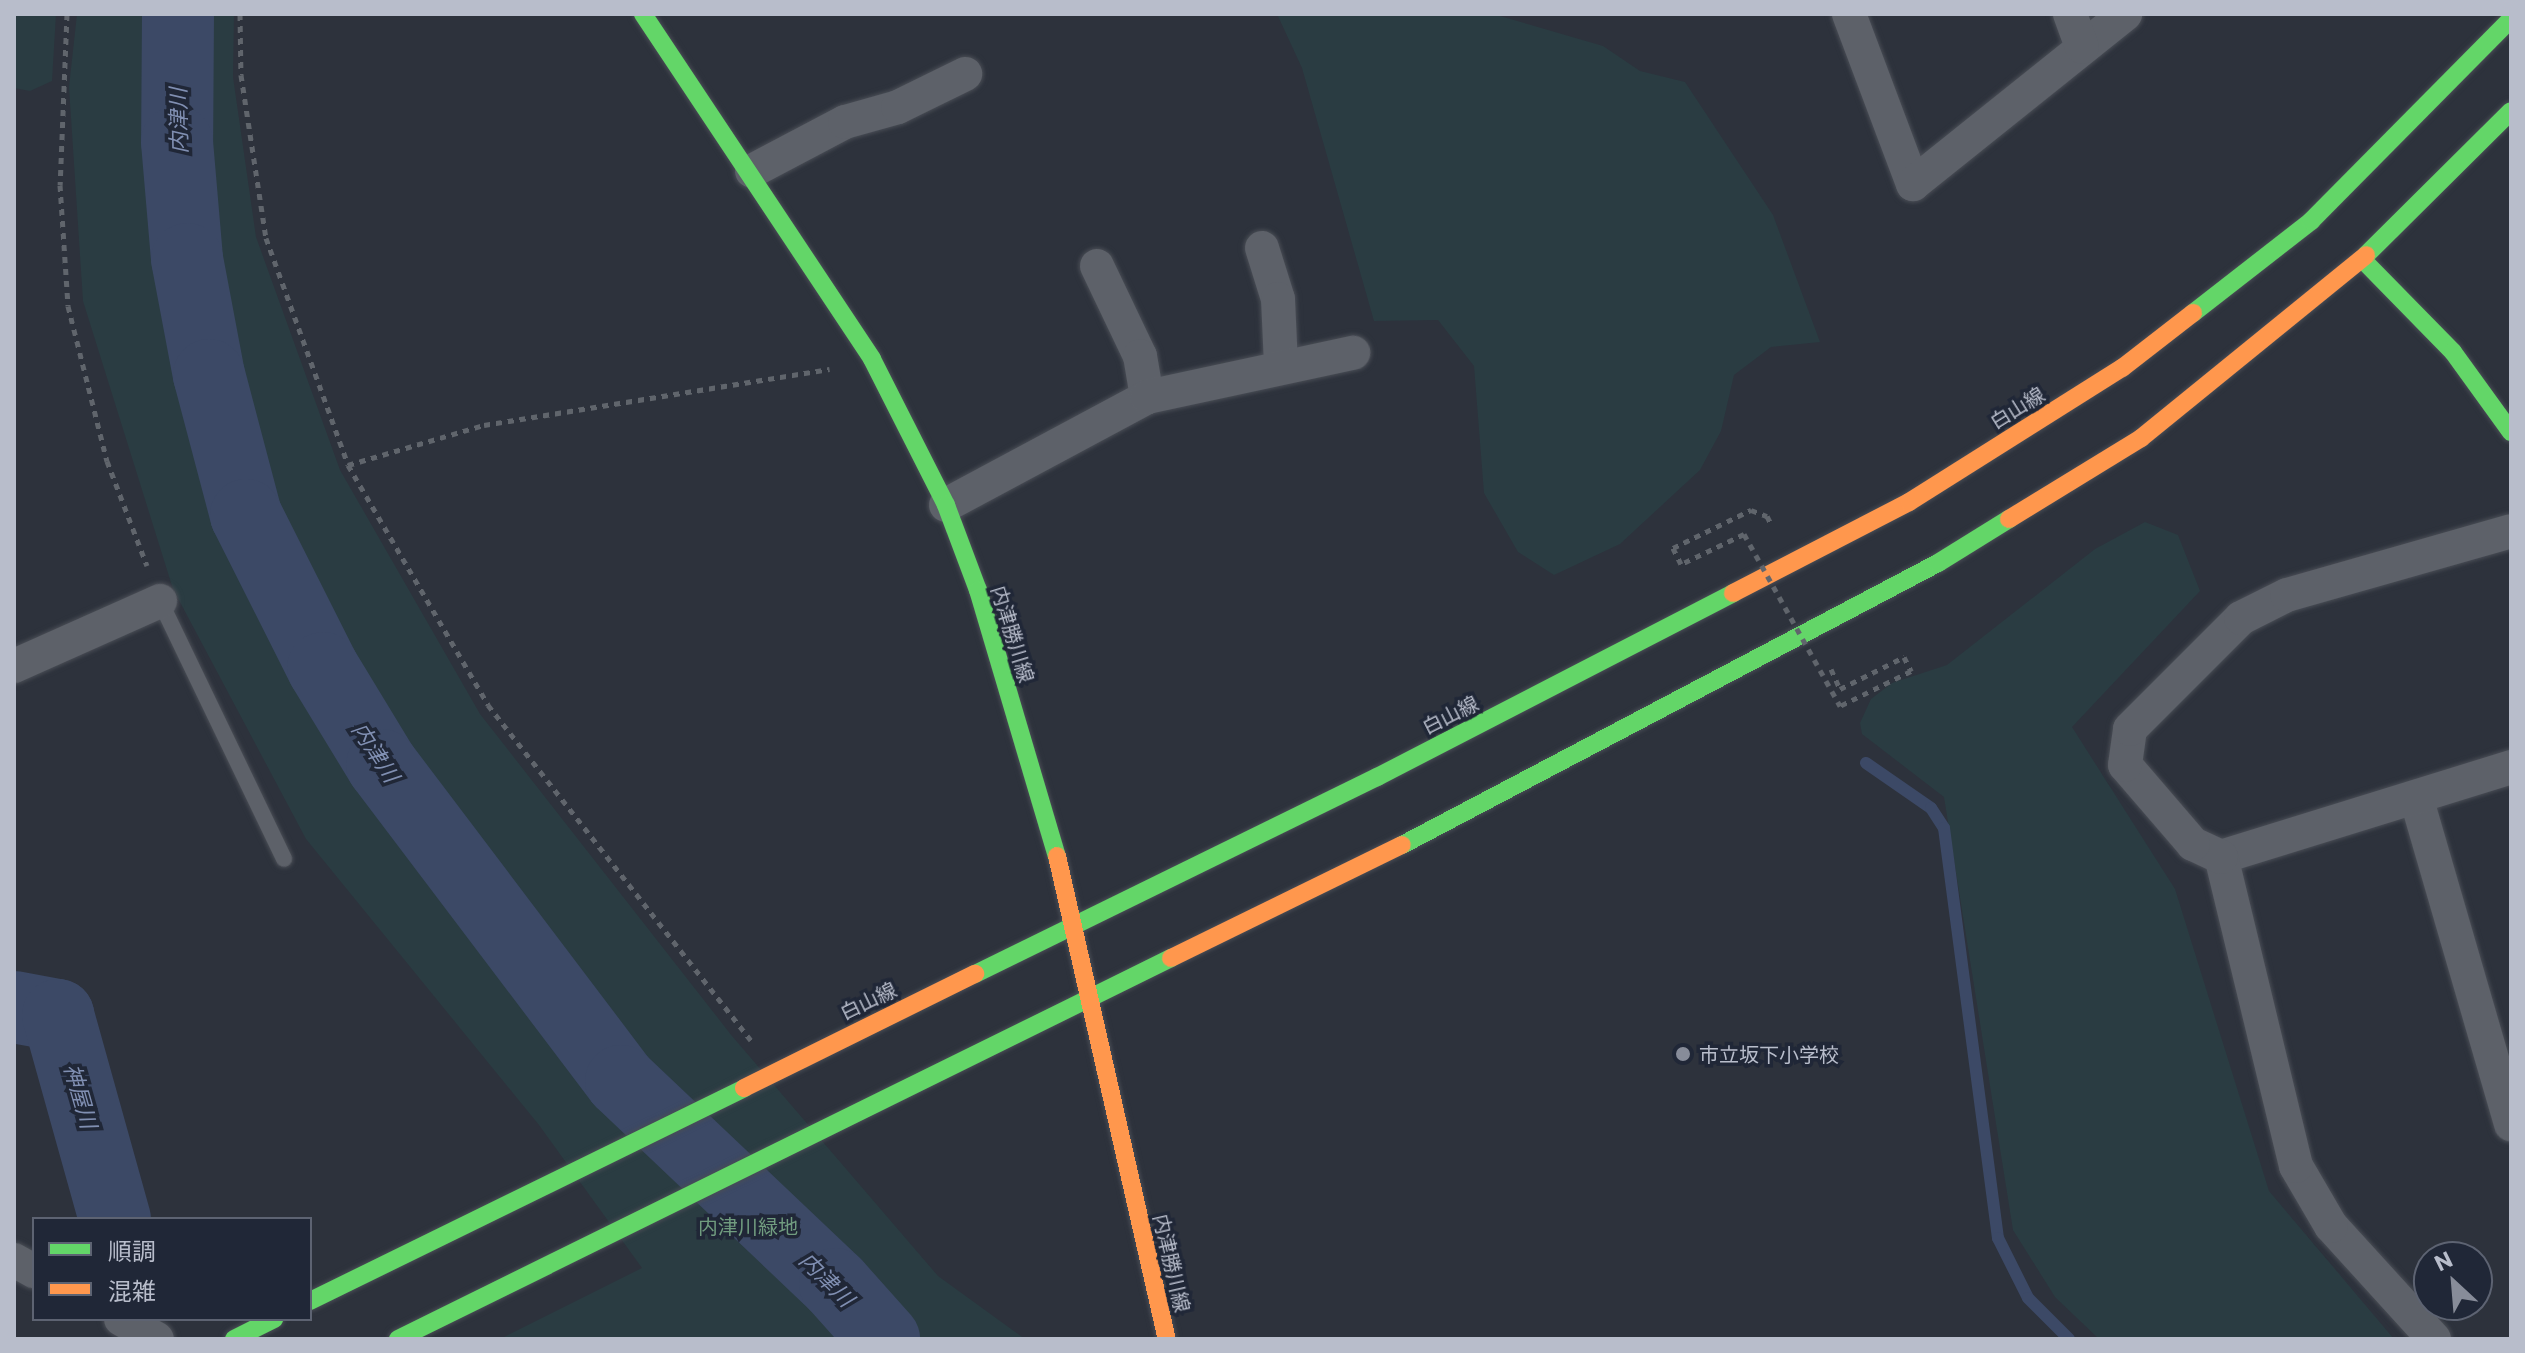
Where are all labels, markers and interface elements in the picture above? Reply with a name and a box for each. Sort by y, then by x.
water label: 内津川 [164,88,192,154]
street label: 白山線 [1985,382,2049,434]
street label: 内津勝川線 [987,583,1039,685]
street label: 白山線 [1418,691,1482,739]
water label: 内津川 [347,717,405,787]
street label: 白山線 [836,977,900,1025]
place label: 市立坂下小学校 [1699,1042,1839,1066]
marker: 市立坂下小学校 [1674,1045,1692,1063]
water label: 神屋川 [59,1061,103,1131]
street label: 内津勝川線 [1149,1212,1195,1314]
park label: 内津川緑地 [698,1214,798,1238]
legend [32,1217,312,1321]
text: 順調 [108,1236,156,1265]
north arrow [2413,1241,2493,1321]
text: N [2430,1245,2456,1277]
water label: 内津川 [794,1246,860,1312]
text: 混雑 [108,1276,156,1305]

